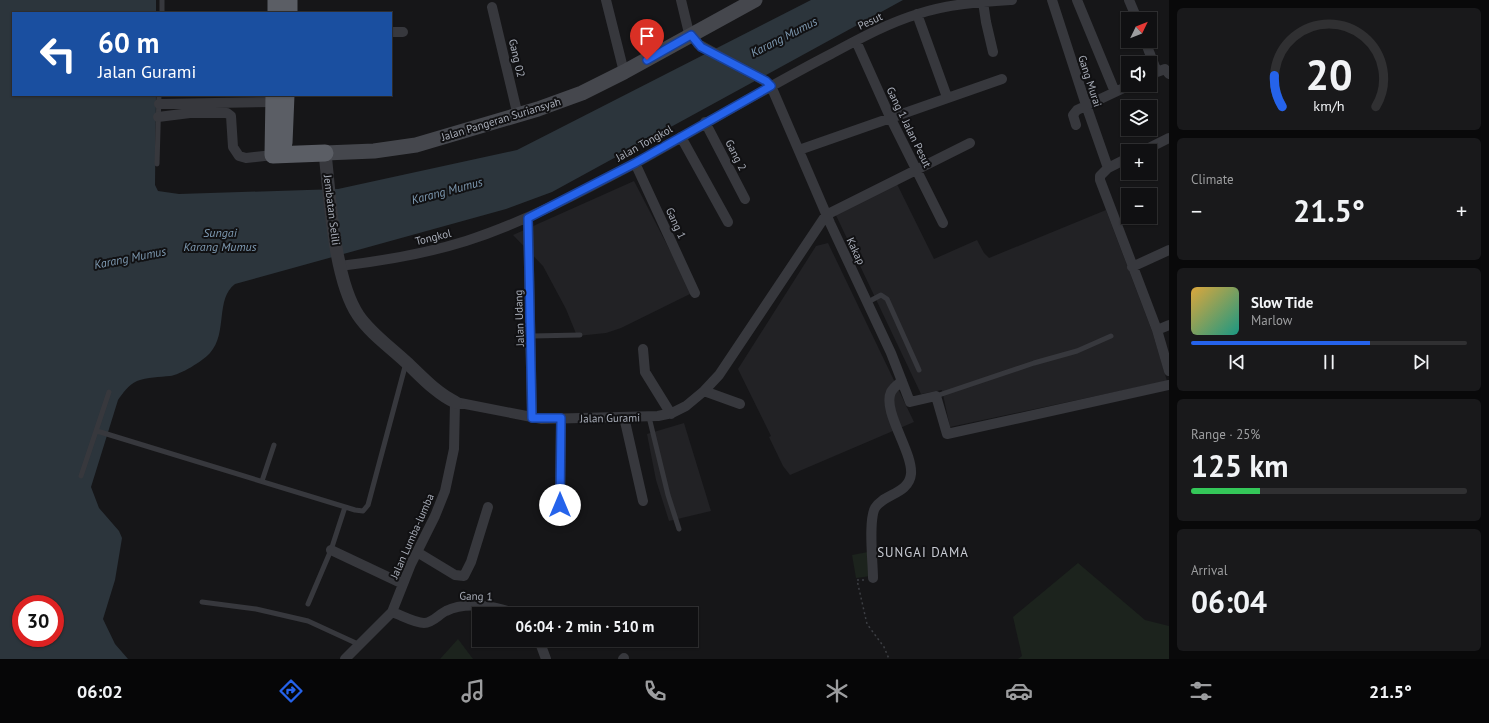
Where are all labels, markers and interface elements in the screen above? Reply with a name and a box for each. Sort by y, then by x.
street label: Pesut [855,9,885,33]
north arrow [1121,12,1157,48]
map controls [1121,12,1157,224]
water label: Karang Mumus [748,13,820,60]
pin [630,19,664,60]
text: 60 m [98,24,159,61]
icon: arrive [636,25,658,47]
icon: left [32,28,84,80]
street label: Gang 02 [506,37,528,79]
text: 20 [1305,48,1353,101]
street label: Gang Murai [1075,53,1105,109]
button: sound [1121,56,1157,92]
text: Jalan Gurami [98,60,196,83]
street label: Gang 1 Jalan Pesut [883,84,935,170]
street label: Jalan Pangeran Suriansyah [439,94,562,144]
text: km/h [1313,96,1345,115]
button: layers [1121,100,1157,136]
street label: Jalan Tongkol [612,121,676,165]
street label: Gang 2 [722,137,750,173]
button: + [1121,144,1157,180]
text: Climate [1191,171,1234,188]
street label: Jembatan Selili [321,173,343,246]
water label: Karang Mumus [410,174,484,207]
button: − [1121,188,1157,224]
text: 21.5° [1293,191,1365,230]
text: − [1191,197,1202,225]
text: + [1456,197,1467,225]
street label: Gang 1 [663,205,689,241]
water label: Sungai Karang Mumus [184,225,257,254]
street label: Tongkol [413,226,453,248]
street label: Kakap [844,235,868,267]
water label: Karang Mumus [93,243,167,272]
street label: Jalan Udang [511,289,527,348]
text: Slow Tide [1251,293,1313,312]
text: Marlow [1251,312,1292,329]
icon: previous [1226,351,1248,373]
icon: pause [1318,351,1340,373]
icon: next [1410,351,1432,373]
street label: Jalan Gurami [579,410,640,426]
text: Range · 25% [1191,426,1260,443]
text: 125 km [1191,446,1289,485]
position arrow [539,484,581,526]
street label: Jalan Lumba-lumba [387,491,437,582]
district label: SUNGAI DAMA [877,544,969,561]
text: Arrival [1191,562,1227,579]
text: 06:04 [1191,582,1267,621]
street label: Gang 1 [459,588,493,604]
speed limit sign: 30 [12,595,64,647]
text: 06:04 · 2 min · 510 m [516,617,654,636]
icon: directions [277,677,305,705]
icon: music [459,677,487,705]
icon: phone [641,677,669,705]
icon: climate [823,677,851,705]
icon: car [1005,677,1033,705]
icon: filters [1187,677,1215,705]
text: 06:02 [77,680,123,703]
text: 21.5° [1369,680,1412,703]

